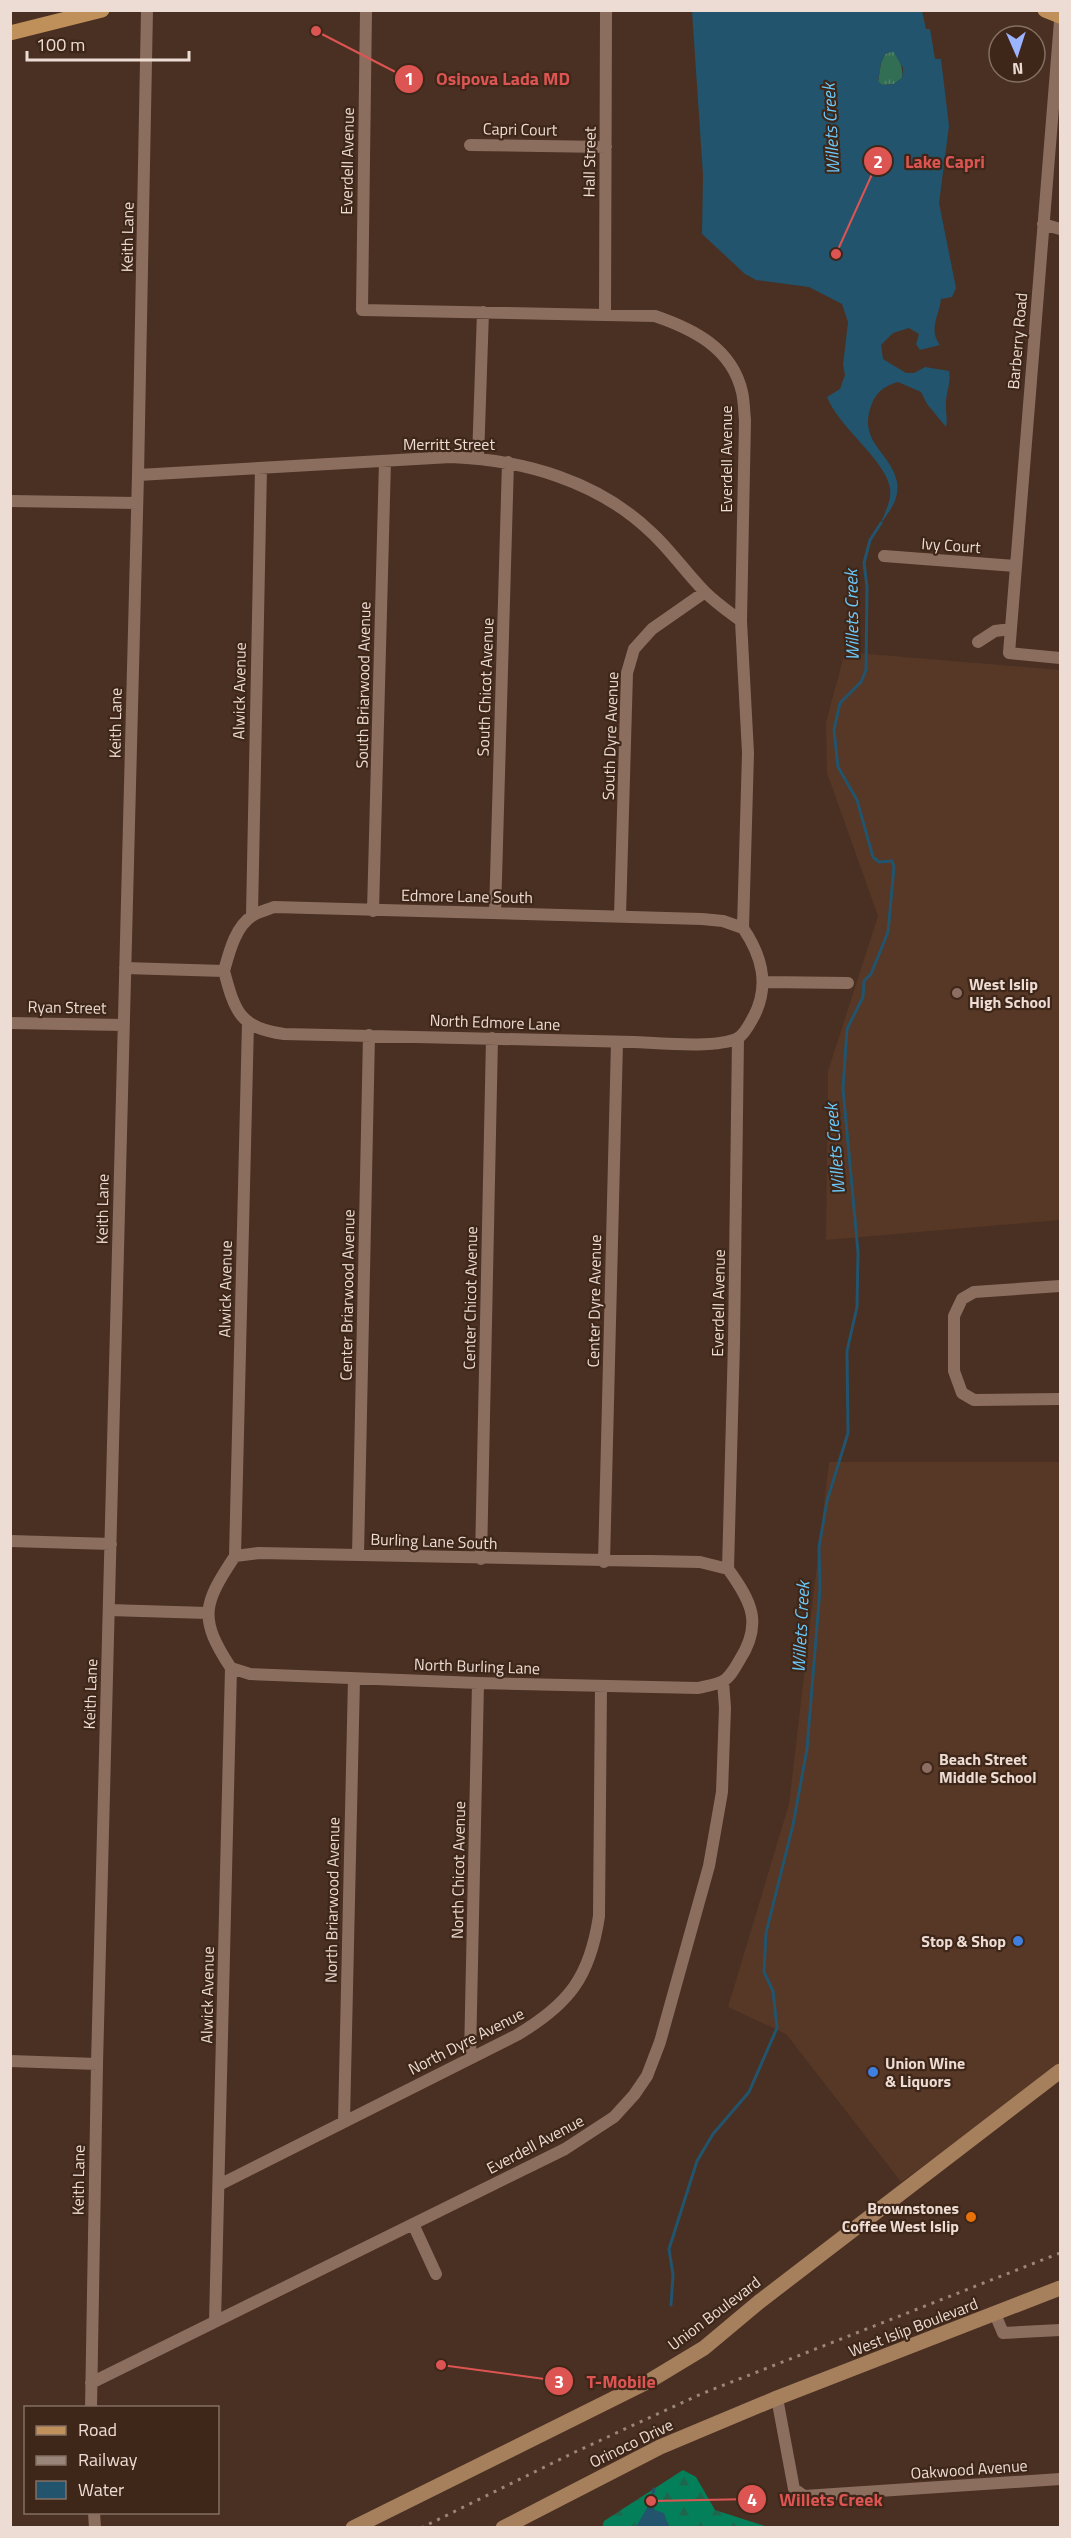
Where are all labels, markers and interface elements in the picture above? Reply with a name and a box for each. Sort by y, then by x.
scale bar [27,24,189,62]
north arrow [987,24,1047,84]
text: 100 m [36,31,85,58]
text: N [1012,57,1024,81]
callout: Osipova Lada MD [394,61,582,97]
text: 1 [404,65,414,92]
text: Osipova Lada MD [436,65,570,92]
water label: Willets Creek [815,81,846,175]
street label: Everdell Avenue [334,107,360,215]
street label: Capri Court [483,116,558,142]
street label: Hall Street [576,126,602,198]
callout: Lake Capri [863,143,997,179]
text: 2 [873,148,883,175]
text: Lake Capri [905,148,985,175]
street label: Keith Lane [114,202,140,272]
street label: Barberry Road [1001,292,1033,390]
street label: Everdell Avenue [714,405,738,513]
street label: Merritt Street [403,432,495,456]
street label: Ivy Court [920,531,982,559]
water label: Willets Creek [837,567,866,661]
street label: South Briarwood Avenue [350,601,376,769]
street label: South Chicot Avenue [471,617,499,757]
street label: Alwick Avenue [226,642,252,740]
street label: South Dyre Avenue [596,671,624,801]
street label: Keith Lane [102,688,128,758]
street label: Edmore Lane South [401,883,533,909]
place label: West Islip High School [969,972,1051,1014]
marker: West Islip High School [950,986,964,1000]
street label: Ryan Street [27,994,107,1020]
street label: North Edmore Lane [429,1008,561,1036]
water label: Willets Creek [817,1100,852,1196]
street label: Keith Lane [89,1174,115,1244]
street label: Center Briarwood Avenue [334,1209,360,1381]
street label: Center Chicot Avenue [457,1226,483,1370]
street label: Center Dyre Avenue [581,1234,607,1368]
street label: Alwick Avenue [212,1240,238,1338]
street label: Everdell Avenue [705,1249,731,1357]
street label: Burling Lane South [370,1527,498,1555]
water label: Willets Creek [785,1579,816,1673]
street label: North Burling Lane [414,1652,540,1680]
street label: Keith Lane [77,1658,103,1730]
place label: Beach Street Middle School [939,1747,1036,1789]
marker: Beach Street Middle School [920,1761,934,1775]
street label: North Chicot Avenue [445,1801,471,1939]
street label: North Briarwood Avenue [319,1817,345,1983]
place label: Stop & Shop [921,1929,1006,1953]
marker: Stop & Shop [1011,1934,1025,1948]
street label: Alwick Avenue [194,1946,220,2044]
street label: North Dyre Avenue [404,2001,528,2081]
place label: Union Wine & Liquors [885,2051,965,2093]
marker: Union Wine & Liquors [866,2065,880,2079]
street label: Everdell Avenue [482,2108,588,2180]
street label: Keith Lane [65,2145,91,2215]
place label: Brownstones Coffee West Islip [842,2196,959,2238]
marker: Brownstones Coffee West Islip [964,2210,978,2224]
street label: Union Boulevard [663,2270,765,2356]
street label: West Islip Boulevard [845,2291,981,2363]
callout: T-Mobile [544,2363,667,2399]
text: 3 [554,2368,564,2395]
text: T-Mobile [586,2368,656,2395]
legend [24,2406,219,2514]
street label: Orinoco Drive [585,2412,677,2474]
text: Road [78,2416,117,2443]
text: Railway [78,2446,138,2473]
street label: Oakwood Avenue [910,2453,1028,2485]
text: Water [78,2476,124,2503]
callout: Willets Creek [737,2481,895,2517]
text: 4 [747,2486,757,2513]
text: Willets Creek [779,2486,883,2513]

